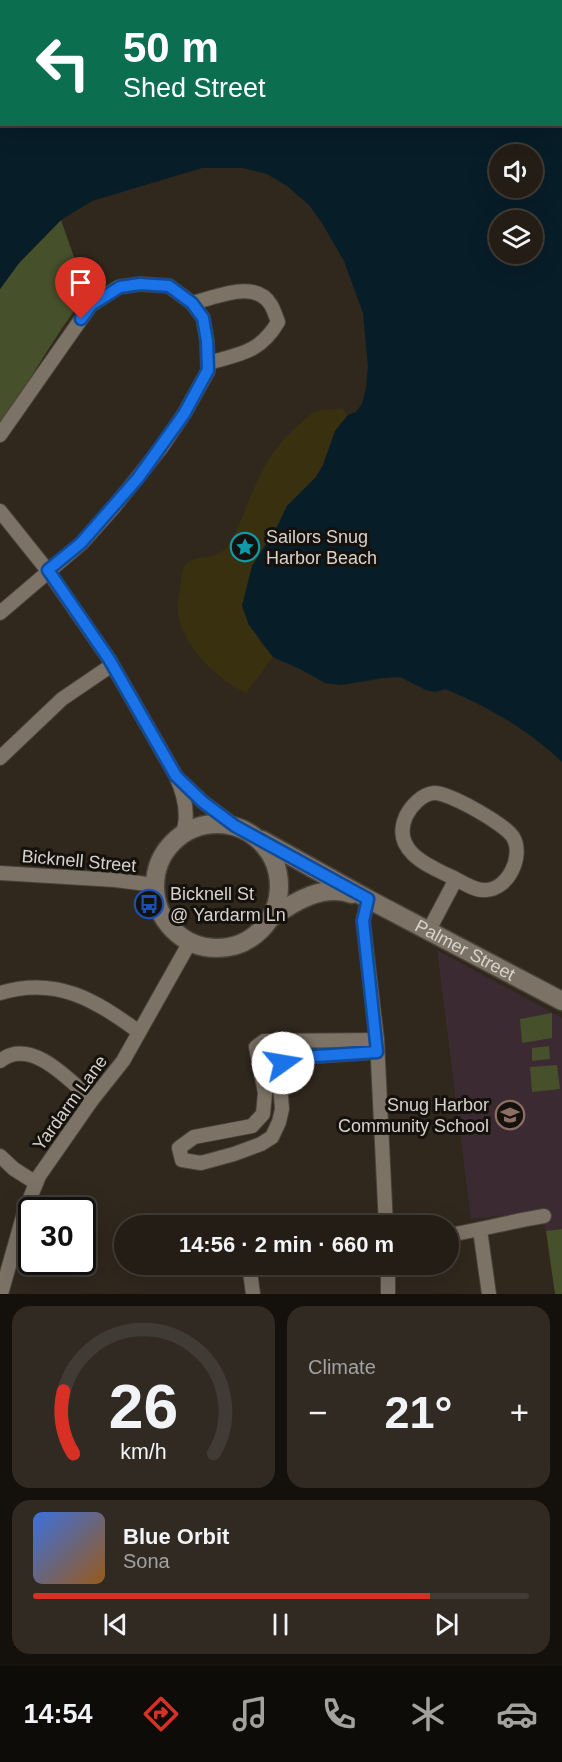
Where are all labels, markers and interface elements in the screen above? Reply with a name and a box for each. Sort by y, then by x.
icon: left [24,24,102,102]
text: 50 m [123,24,219,71]
text: Shed Street [123,73,266,103]
map controls [489,144,543,264]
button: sound [489,144,543,198]
button: layers [489,210,543,264]
pin [55,257,106,319]
icon: arrive [64,266,97,299]
place label: Sailors Snug Harbor Beach [266,527,377,568]
place icon: Sailors Snug Harbor Beach [229,531,261,563]
street label: Bicknell Street [21,846,137,876]
place label: Bicknell St @ Yardarm Ln [170,884,286,925]
bus stop icon: Bicknell St @ Yardarm Ln [133,888,165,920]
street label: Palmer Street [412,916,518,985]
position arrow [251,1031,315,1095]
street label: Yardarm Lane [29,1052,111,1154]
place label: Snug Harbor Community School [338,1095,489,1136]
school or university icon: Snug Harbor Community School [494,1099,526,1131]
speed limit sign: 30 [18,1197,96,1275]
text: 14:56 · 2 min · 660 m [179,1232,394,1257]
text: Climate [308,1356,376,1378]
text: 26 [109,1372,178,1441]
text: 21° [384,1387,453,1438]
text: − [308,1394,327,1431]
text: + [510,1394,529,1431]
text: km/h [120,1440,167,1464]
text: Blue Orbit [123,1524,229,1549]
text: Sona [123,1550,170,1572]
icon: previous [99,1608,132,1641]
icon: pause [264,1608,297,1641]
icon: next [430,1608,463,1641]
icon: directions [140,1693,182,1735]
icon: music [229,1693,271,1735]
icon: phone [318,1693,360,1735]
icon: climate [407,1693,449,1735]
icon: car [496,1693,538,1735]
text: 14:54 [24,1699,93,1729]

